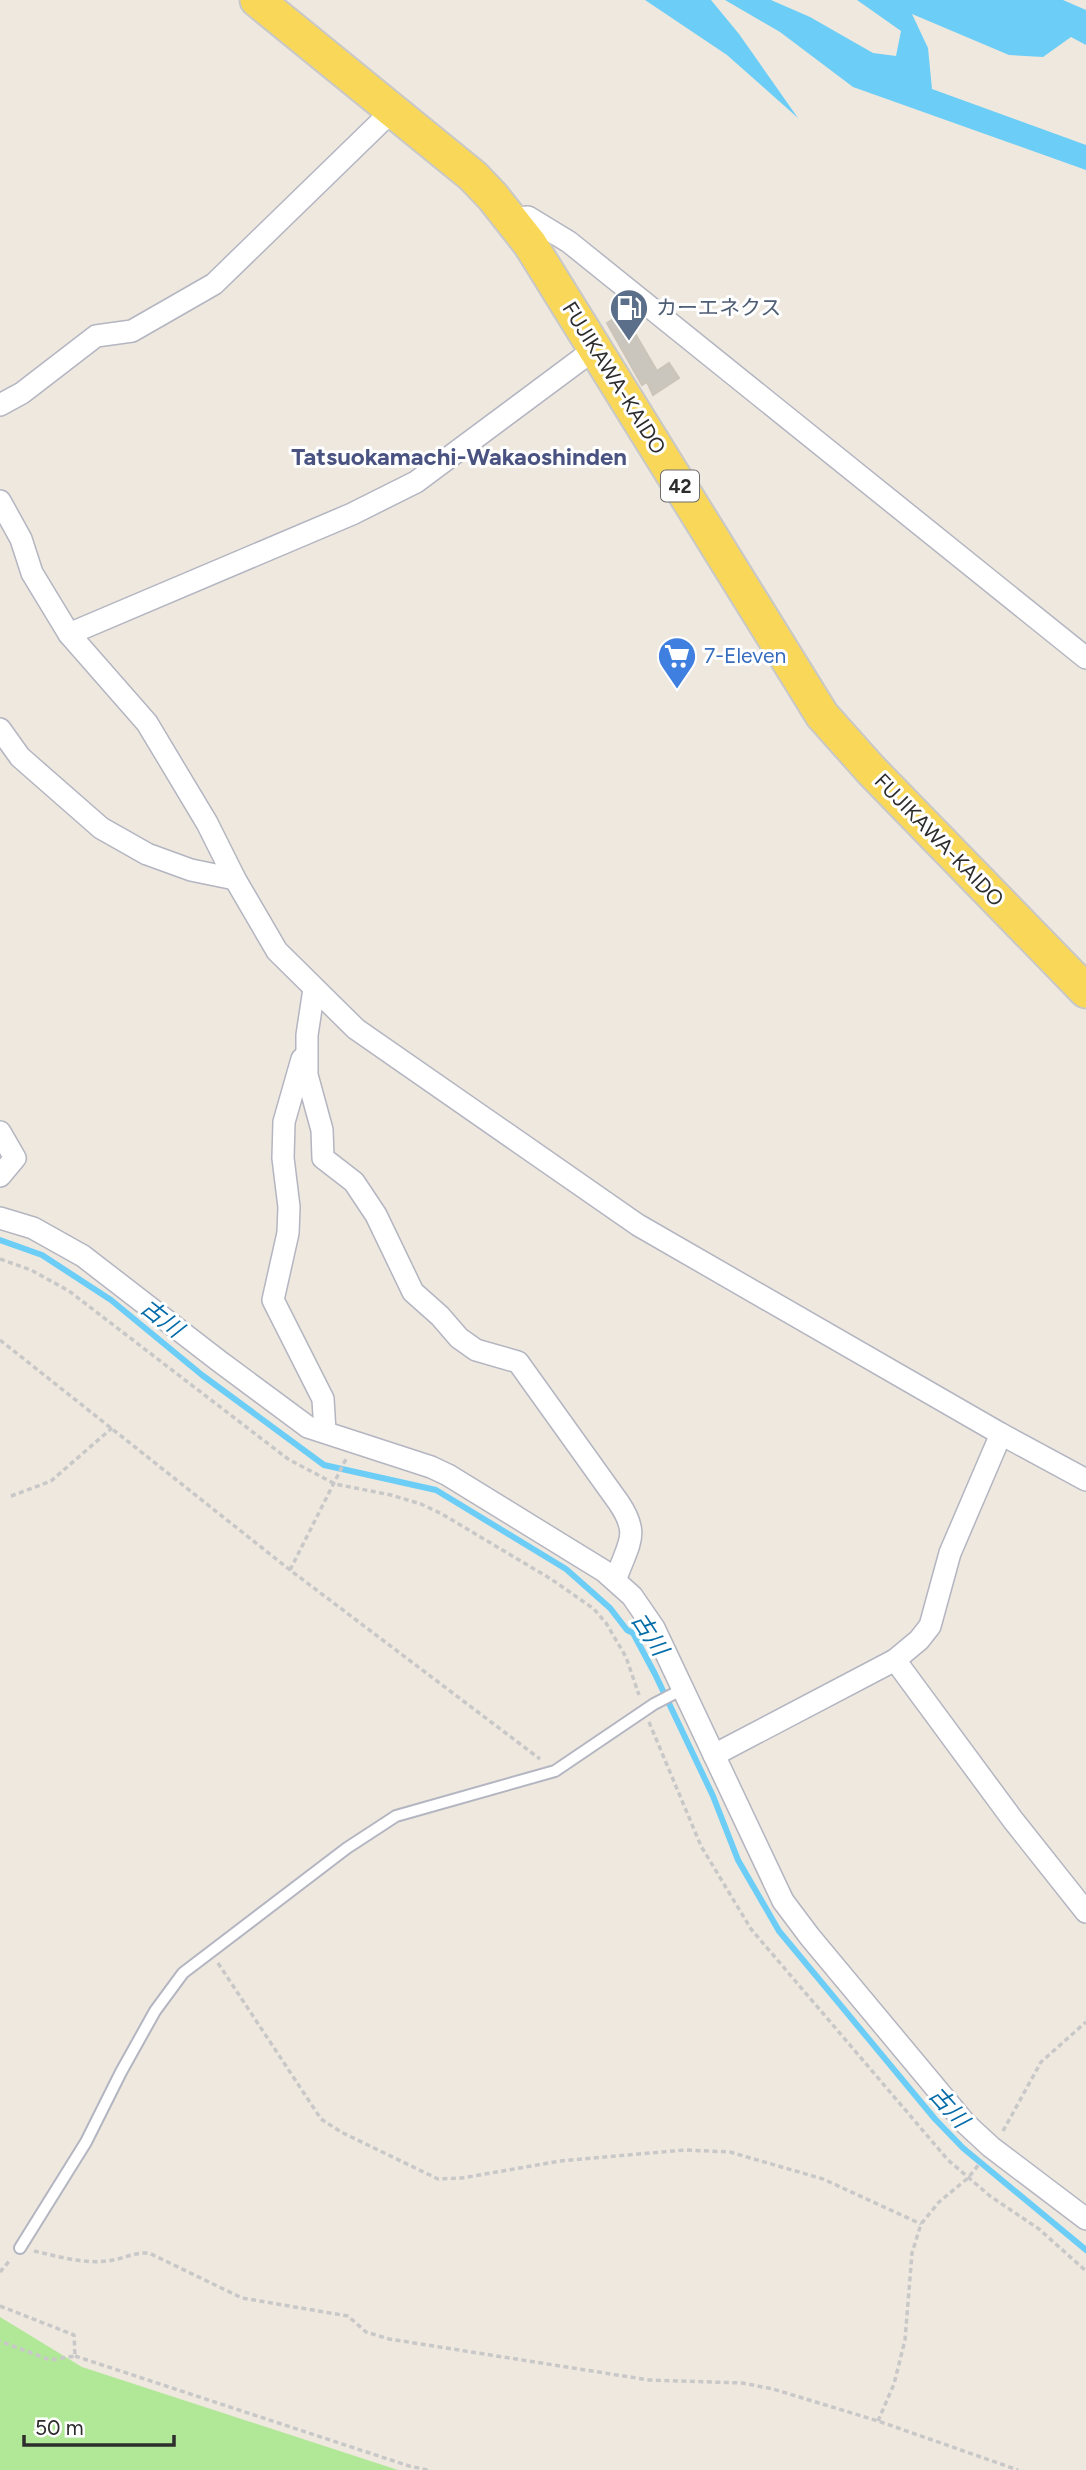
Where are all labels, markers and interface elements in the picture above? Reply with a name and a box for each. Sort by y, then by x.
fuel station icon: カーエネクス [608,287,650,342]
place label: カーエネクス [656,295,781,320]
street label: FUJIKAWA-KAIDO [557,297,671,459]
district label: Tatsuokamachi-Wakaoshinden [291,442,627,471]
road number: 42 [661,471,699,502]
supermarket icon: 7-Eleven [656,635,698,690]
place label: 7-Eleven [704,643,786,668]
street label: FUJIKAWA-KAIDO [870,768,1009,911]
water label: 古川 [135,1293,191,1345]
water label: 古川 [626,1607,676,1663]
water label: 古川 [923,2081,977,2136]
scale bar [24,2404,175,2448]
text: 50 m [35,2415,84,2440]

